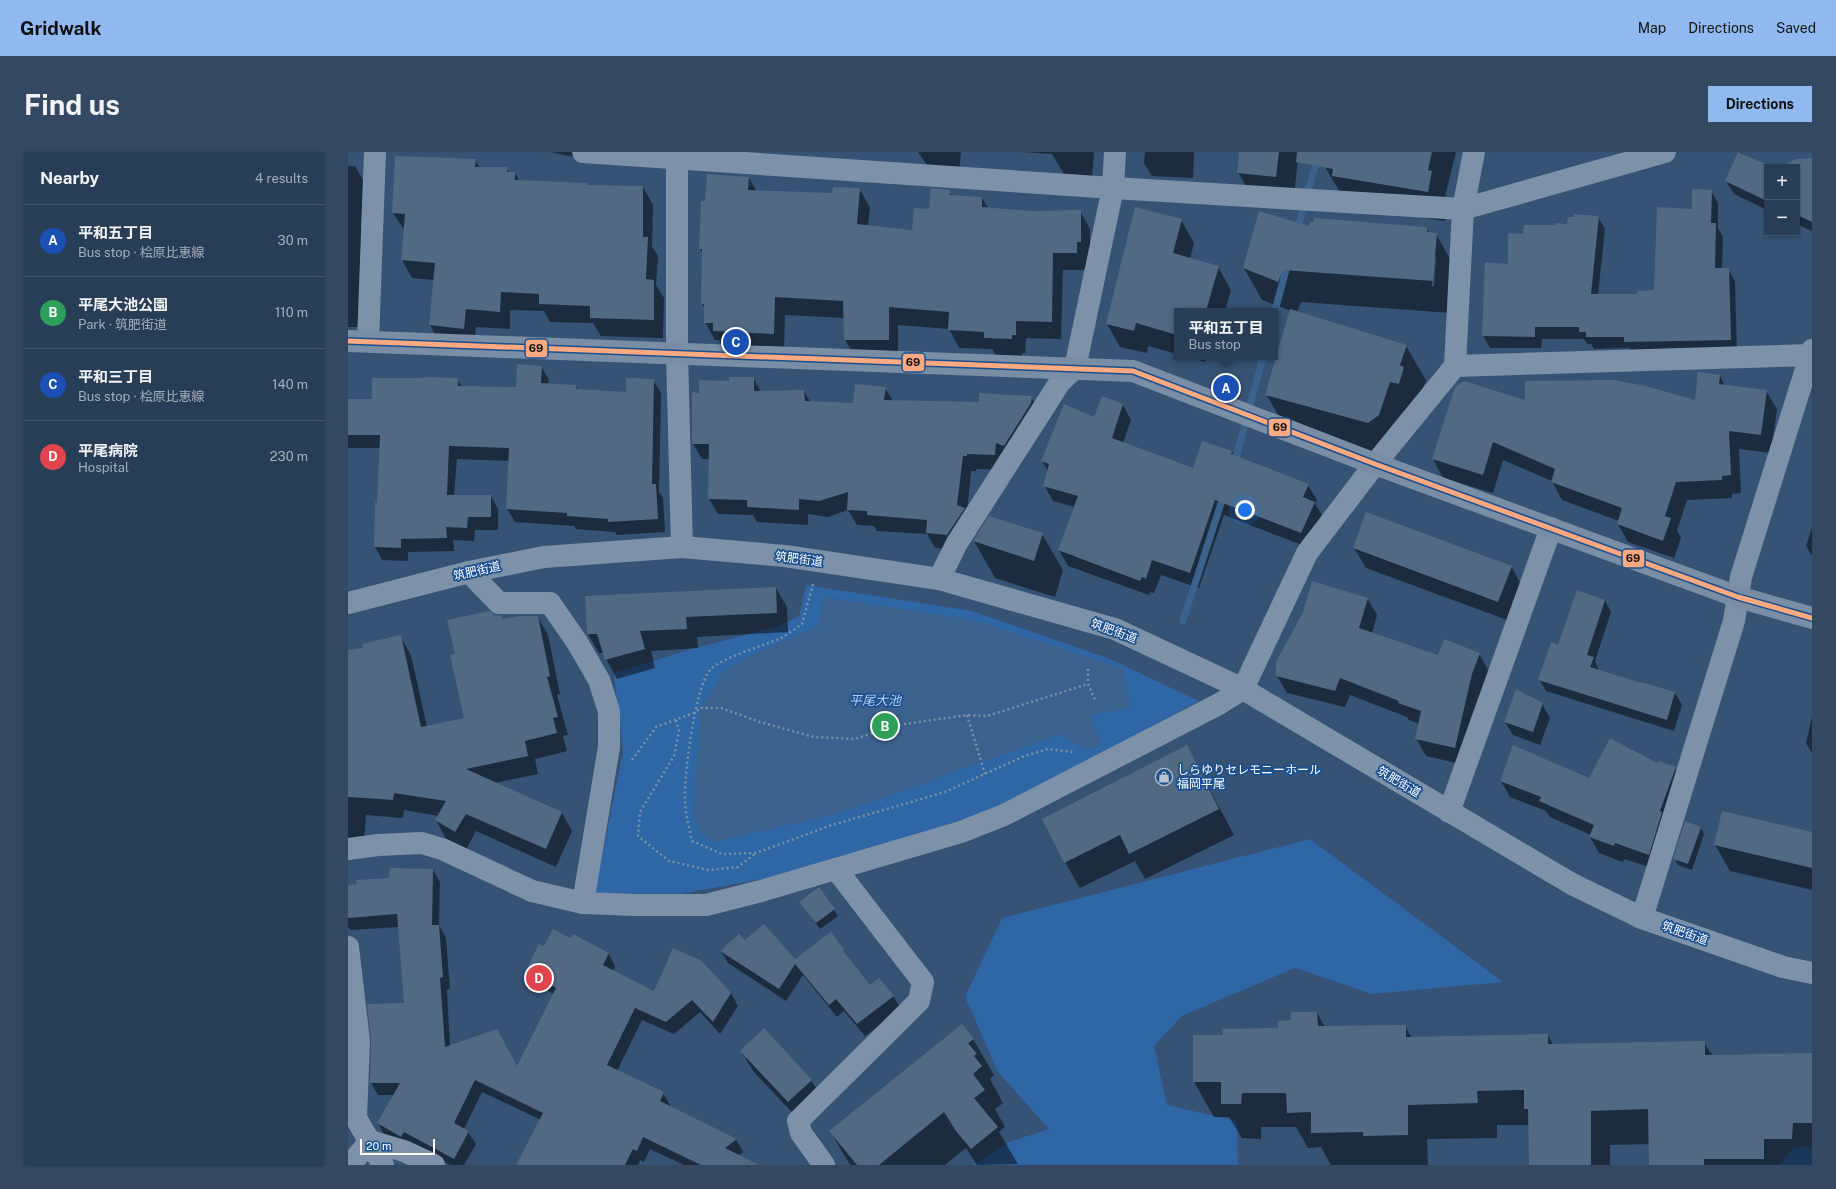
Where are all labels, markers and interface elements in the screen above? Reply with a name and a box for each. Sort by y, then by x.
text: Gridwalk [20,17,101,39]
text: Map [1638,20,1666,36]
text: Directions [1688,20,1754,36]
text: Saved [1776,20,1816,36]
button: Directions [1708,86,1812,122]
text: Find us [24,88,120,121]
map controls [1764,164,1800,236]
button: + [1764,164,1800,200]
text: Nearby [40,168,99,188]
text: 4 results [255,171,308,186]
button: − [1764,200,1800,236]
text: 平和五丁目 [78,224,153,241]
text: A [48,233,58,248]
text: 30 m [278,233,308,248]
text: Bus stop · 桧原比恵線 [78,245,205,260]
text: 平尾大池公園 [78,296,168,313]
text: B [49,305,57,320]
text: 110 m [275,305,308,320]
popup [1174,308,1278,360]
text: Park · 筑肥街道 [78,317,167,332]
text: 平和五丁目 [1188,319,1264,336]
pin: C [723,327,749,357]
text: Bus stop [1188,337,1241,352]
line badge: 69 [525,339,548,358]
text: 69 [529,342,543,354]
line badge: 69 [902,353,925,372]
text: 69 [906,356,920,368]
text: 平和三丁目 [78,368,153,385]
pin: A [1213,373,1239,403]
text: C [48,377,58,392]
text: 140 m [272,377,308,392]
text: Bus stop · 桧原比恵線 [78,389,205,404]
line badge: 69 [1268,418,1291,437]
text: 69 [1273,421,1287,433]
text: 平尾病院 [78,442,138,459]
text: D [48,449,58,464]
text: 230 m [270,449,308,464]
text: Hospital [78,460,129,475]
your location [1235,500,1255,520]
street label: 筑肥街道 [774,549,824,569]
line badge: 69 [1622,549,1645,568]
text: 69 [1626,552,1640,564]
street label: 筑肥街道 [452,559,502,583]
street label: 筑肥街道 [1089,616,1139,646]
water label: 平尾大池 [849,693,903,708]
pin: B [872,711,898,741]
place label: しらゆりセレモニーホール 福岡平尾 [1177,763,1321,791]
street label: 筑肥街道 [1375,764,1423,800]
shop icon: しらゆりセレモニーホール 福岡平尾 [1154,767,1174,787]
street label: 筑肥街道 [1660,919,1710,947]
pin: D [526,963,552,993]
scale bar [360,1137,435,1156]
text: 20 m [366,1140,391,1152]

